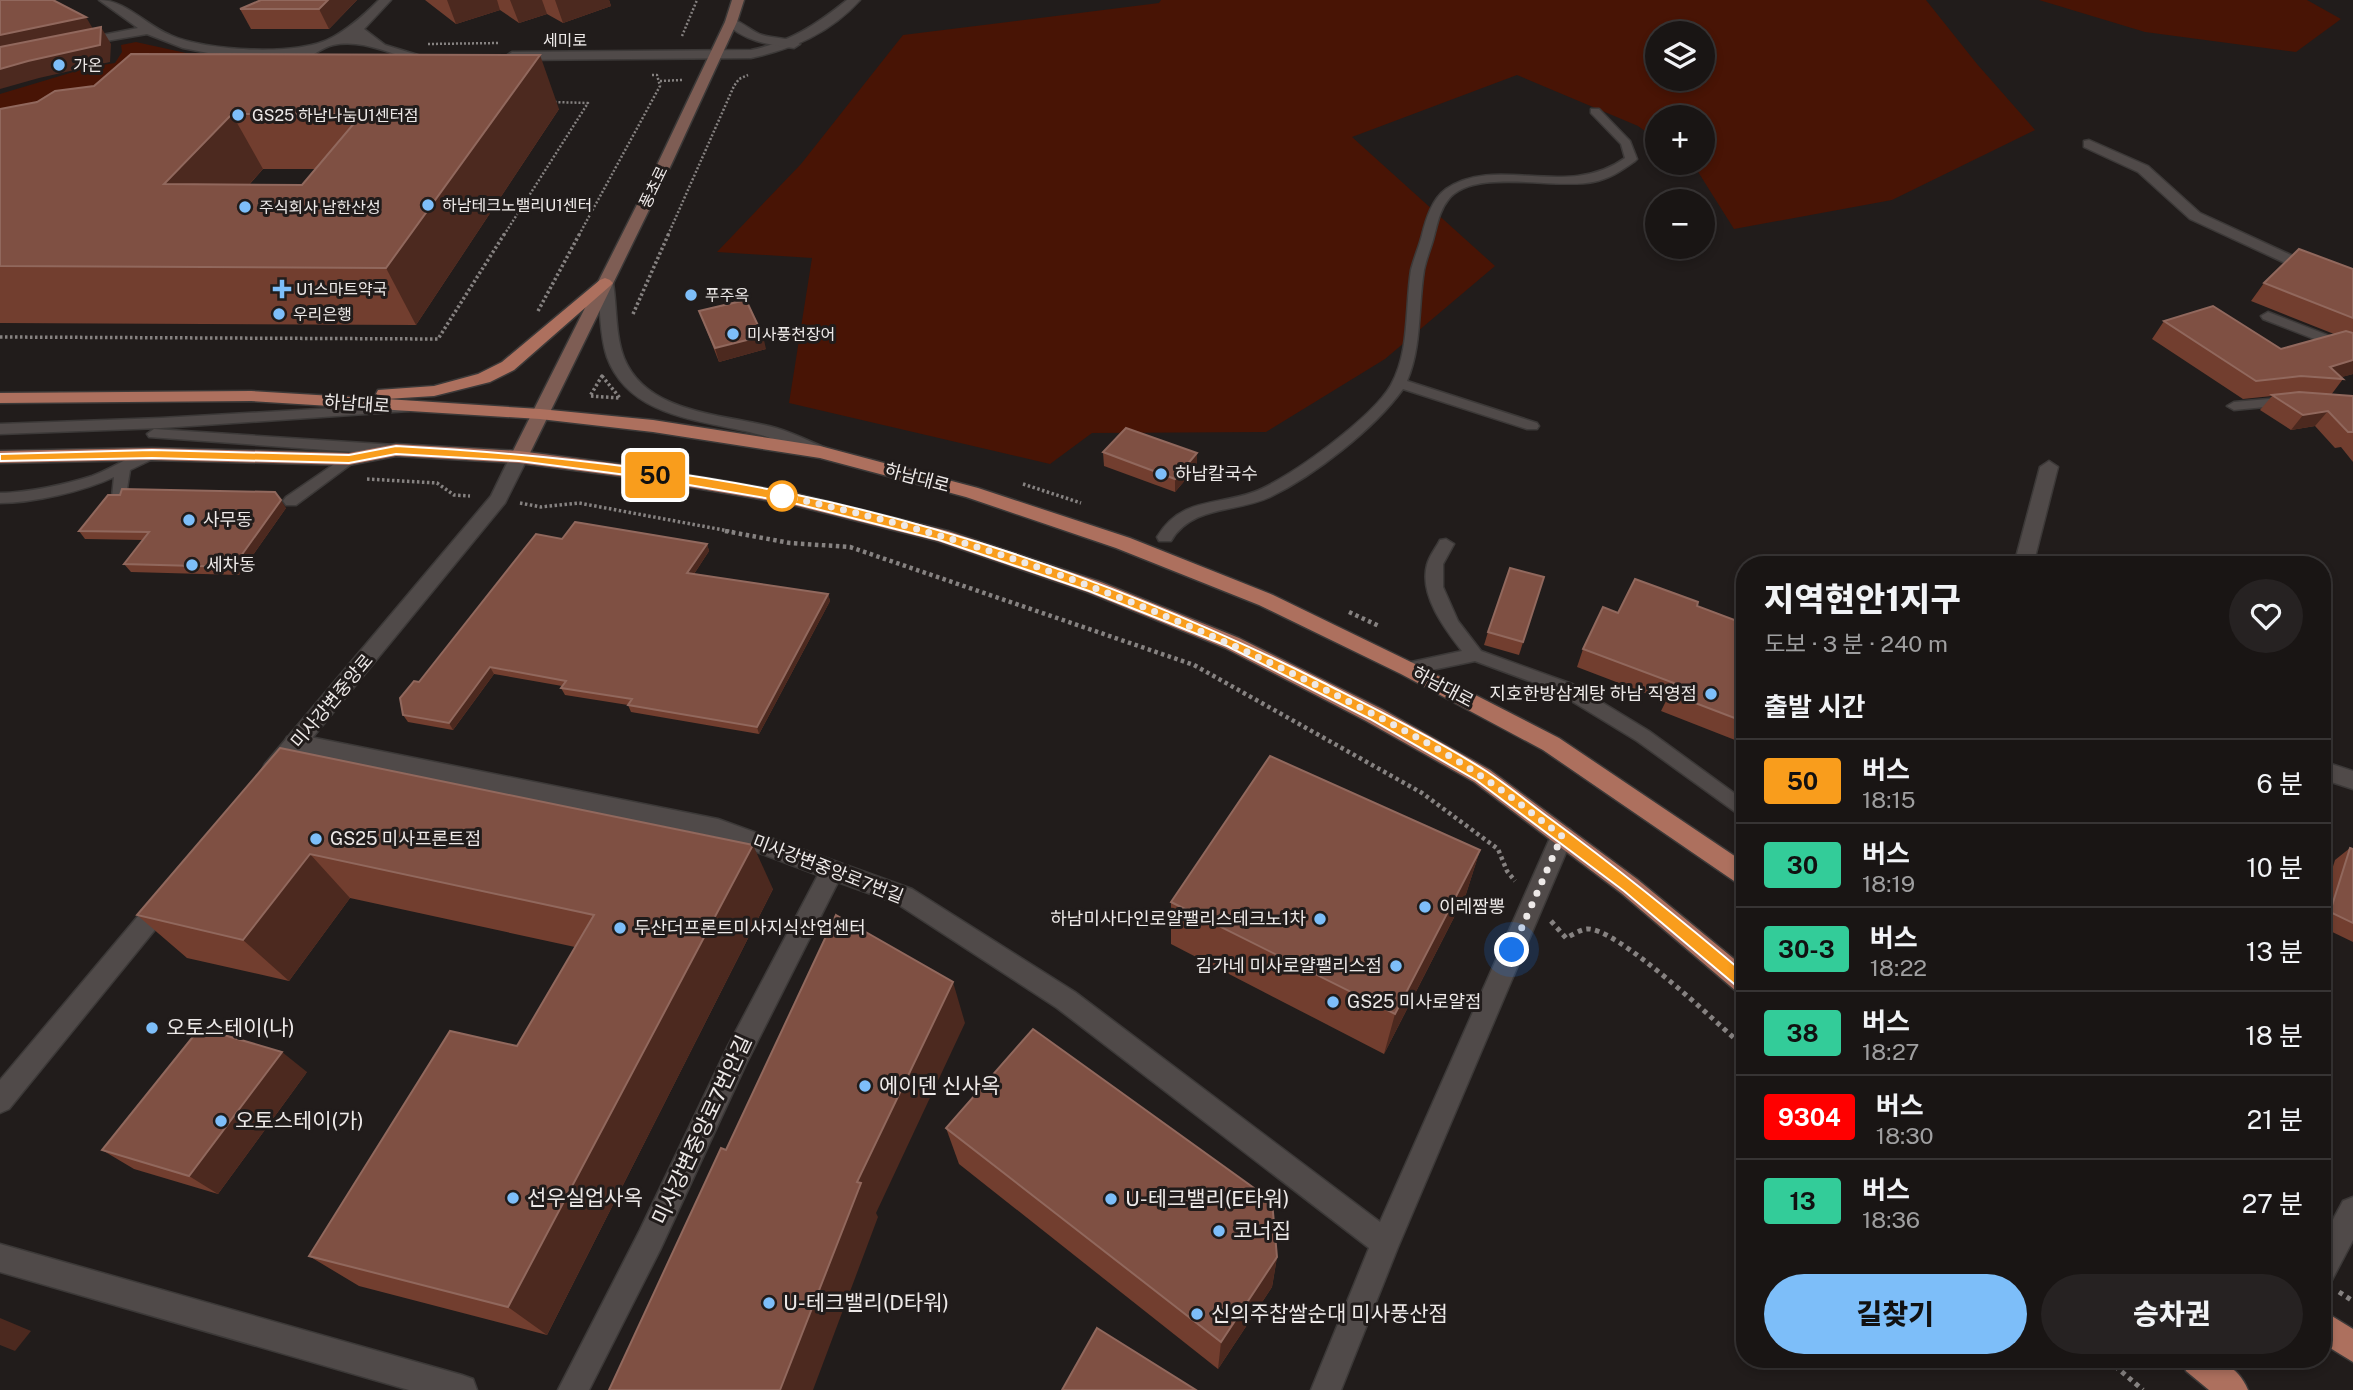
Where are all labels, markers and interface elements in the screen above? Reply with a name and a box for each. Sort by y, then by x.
map controls [1645,21,1715,259]
button: layers [1645,21,1715,91]
street label: 세미로 [543,31,587,50]
place label: 가온 [73,56,102,75]
marker: 가온 [51,57,67,73]
button: + [1645,105,1715,175]
place label: GS25 하남나눔U1센터점 [252,106,419,125]
marker: GS25 하남나눔U1센터점 [230,107,246,123]
street label: 풍초로 [635,163,672,211]
button: − [1645,189,1715,259]
place label: 하남테크노밸리U1센터 [442,196,592,215]
marker: 하남테크노밸리U1센터 [420,197,436,213]
place label: 주식회사 남한산성 [259,198,381,217]
marker: 주식회사 남한산성 [237,199,253,215]
place label: U1스마트약국 [296,280,387,299]
marker: U1스마트약국 [274,281,290,297]
place label: 푸주옥 [705,286,749,305]
marker: 푸주옥 [683,287,699,303]
place label: 우리은행 [293,305,352,324]
marker: 우리은행 [271,306,287,322]
place label: 미사풍천장어 [747,325,835,344]
marker: 미사풍천장어 [725,326,741,342]
street label: 하남대로 [323,391,391,416]
line badge: 50 [624,452,686,498]
street label: 하남대로 [882,459,952,496]
text: 50 [639,461,671,489]
place label: 하남칼국수 [1175,463,1258,484]
marker: 하남칼국수 [1153,466,1169,482]
unlabelled marker [767,481,797,511]
place label: 사무동 [203,509,253,530]
marker: 사무동 [181,512,197,528]
place label: 세차동 [206,554,256,575]
marker: 세차동 [184,557,200,573]
button: heart [2229,579,2303,653]
text: 지역현안1지구 [1764,580,1961,618]
text: 도보 · 3 분 · 240 m [1764,630,1948,657]
street label: 미사강변중앙로 [286,650,377,752]
street label: 하남대로 [1409,662,1477,711]
place label: 지호한방삼계탕 하남 직영점 [1490,683,1697,704]
marker: 지호한방삼계탕 하남 직영점 [1703,686,1719,702]
text: 출발 시간 [1764,691,1866,722]
text: 버스 [1862,754,1910,785]
text: 50 [1787,767,1818,795]
text: 6 분 [2257,768,2303,799]
text: 18:15 [1862,786,1916,813]
place label: GS25 미사프론트점 [330,828,481,849]
street label: 미사강변중앙로7번길 [750,830,907,907]
marker: GS25 미사프론트점 [308,831,324,847]
text: 버스 [1862,838,1910,869]
text: 30 [1787,851,1818,879]
text: 10 분 [2246,852,2303,883]
text: 18:19 [1862,870,1915,897]
place label: 이레짬뽕 [1439,896,1505,917]
marker: 이레짬뽕 [1417,899,1433,915]
place label: 하남미사다인로얄팰리스테크노1차 [1050,908,1306,929]
marker: 하남미사다인로얄팰리스테크노1차 [1312,911,1328,927]
place label: 두산더프론트미사지식산업센터 [634,917,866,938]
marker: 두산더프론트미사지식산업센터 [612,920,628,936]
text: 버스 [1870,922,1918,953]
your location [1494,932,1529,967]
text: 30-3 [1778,935,1835,963]
text: 13 분 [2246,936,2303,967]
text: 18:22 [1870,954,1927,981]
place label: 김가네 미사로얄팰리스점 [1195,955,1382,976]
marker: 김가네 미사로얄팰리스점 [1388,958,1404,974]
place label: GS25 미사로얄점 [1347,991,1482,1012]
marker: GS25 미사로얄점 [1325,994,1341,1010]
text: 버스 [1862,1006,1910,1037]
place label: 오토스테이(나) [166,1015,295,1040]
text: 38 [1787,1019,1819,1047]
marker: 오토스테이(나) [144,1020,160,1036]
text: 18 분 [2245,1020,2303,1051]
street label: 미사강변중앙로7번안길 [647,1031,756,1228]
text: 18:27 [1862,1038,1919,1065]
place label: 에이덴 신사옥 [879,1073,1000,1098]
marker: 에이덴 신사옥 [857,1078,873,1094]
text: 버스 [1876,1090,1924,1121]
text: 9304 [1778,1103,1841,1131]
text: 21 분 [2247,1104,2303,1135]
place label: 오토스테이(가) [235,1108,364,1133]
marker: 오토스테이(가) [213,1113,229,1129]
text: 18:30 [1876,1122,1934,1149]
text: 버스 [1862,1174,1910,1205]
place label: 선우실업사옥 [527,1185,643,1210]
place label: U-테크밸리(E타워) [1125,1186,1289,1211]
text: 13 [1789,1187,1816,1215]
text: 27 분 [2242,1188,2303,1219]
marker: 선우실업사옥 [505,1190,521,1206]
marker: U-테크밸리(E타워) [1103,1191,1119,1207]
text: 18:36 [1862,1206,1920,1233]
place label: 코너집 [1233,1218,1291,1243]
marker: 코너집 [1211,1223,1227,1239]
button: 길찾기 [1764,1274,2027,1354]
button: 승차권 [2041,1274,2303,1354]
place label: U-테크밸리(D타워) [783,1290,949,1315]
marker: U-테크밸리(D타워) [761,1295,777,1311]
place label: 신의주찹쌀순대 미사풍산점 [1211,1301,1448,1326]
marker: 신의주찹쌀순대 미사풍산점 [1189,1306,1205,1322]

